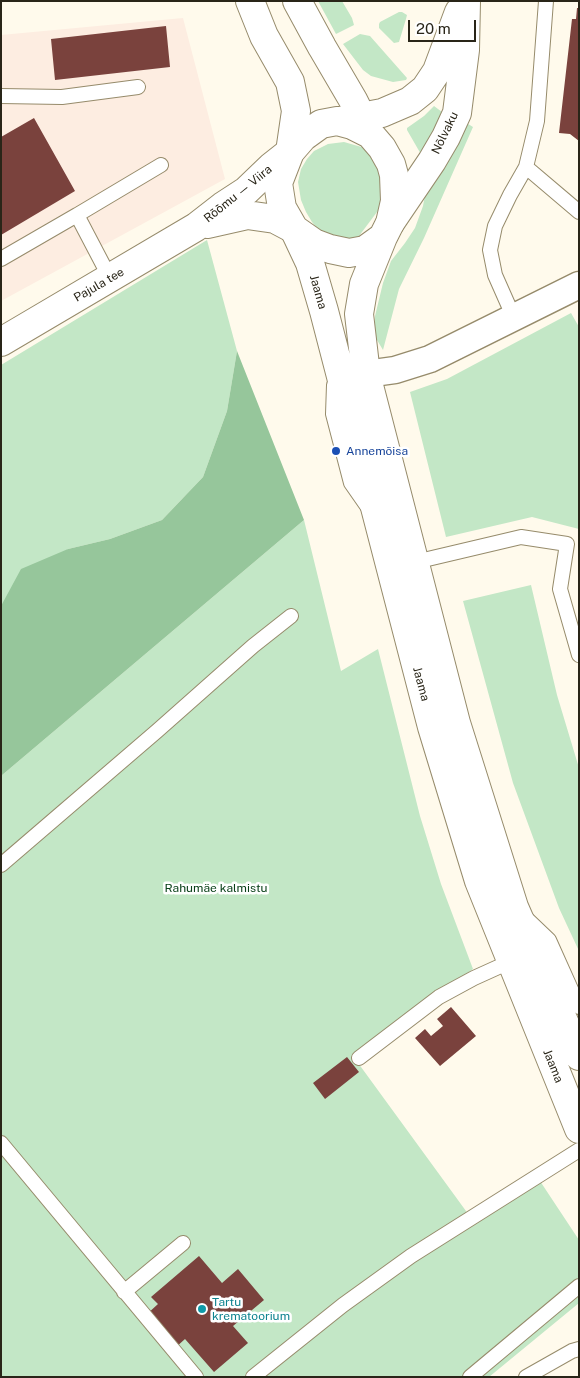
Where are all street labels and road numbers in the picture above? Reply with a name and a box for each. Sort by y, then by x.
street label: Nõlvaku [429,110,461,156]
street label: Rõõmu — Viira [201,162,275,226]
street label: Pajula tee [71,265,127,305]
street label: Jaama [306,273,330,311]
street label: Jaama [410,665,432,703]
street label: Jaama [540,1047,566,1085]

